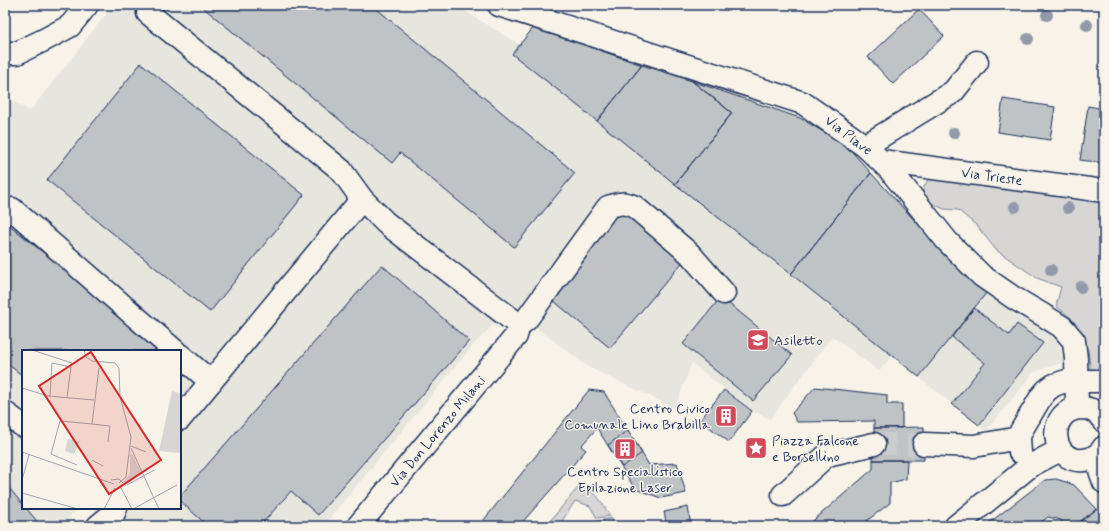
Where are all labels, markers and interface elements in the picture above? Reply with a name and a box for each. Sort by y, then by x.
street label: Via Piave [821,112,876,160]
street label: Via Trieste [960,164,1024,190]
school or university icon: Asiletto [745,327,771,353]
place label: Asiletto [774,332,822,350]
inset map [22,350,181,509]
street label: Via Don Lorenzo Milani [386,372,490,491]
place label: Centro Civico Comunale Lino Brabilla [564,400,711,434]
building icon: Centro Civico Comunale Lino Brabilla [713,403,739,429]
place label: Piazza Falcone e Borsellino [772,432,859,466]
place icon: Piazza Falcone e Borsellino [743,435,769,461]
building icon: Centro Specialistico Epilazione Laser [612,436,638,462]
place label: Centro Specialistico Epilazione Laser [567,463,683,497]

